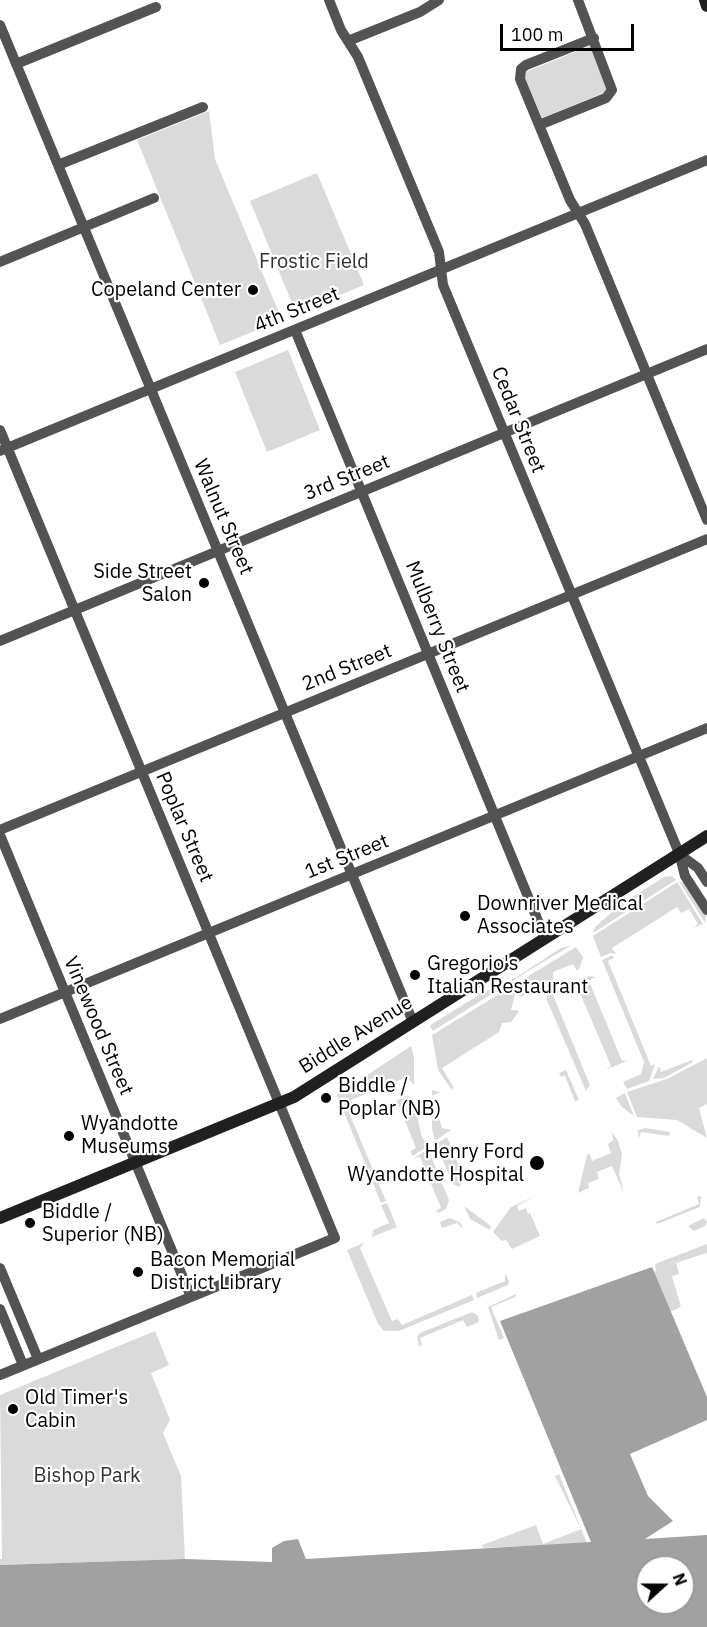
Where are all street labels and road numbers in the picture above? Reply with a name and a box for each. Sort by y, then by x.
street label: 4th Street [251,282,343,338]
street label: Cedar Street [486,363,550,477]
street label: 3rd Street [301,450,393,506]
street label: Walnut Street [188,456,258,578]
street label: Mulberry Street [400,558,474,696]
street label: 2nd Street [299,639,395,697]
street label: Poplar Street [150,768,218,886]
street label: 1st Street [302,829,392,885]
street label: Vinewood Street [58,953,138,1099]
street label: Biddle Avenue [295,991,417,1079]

